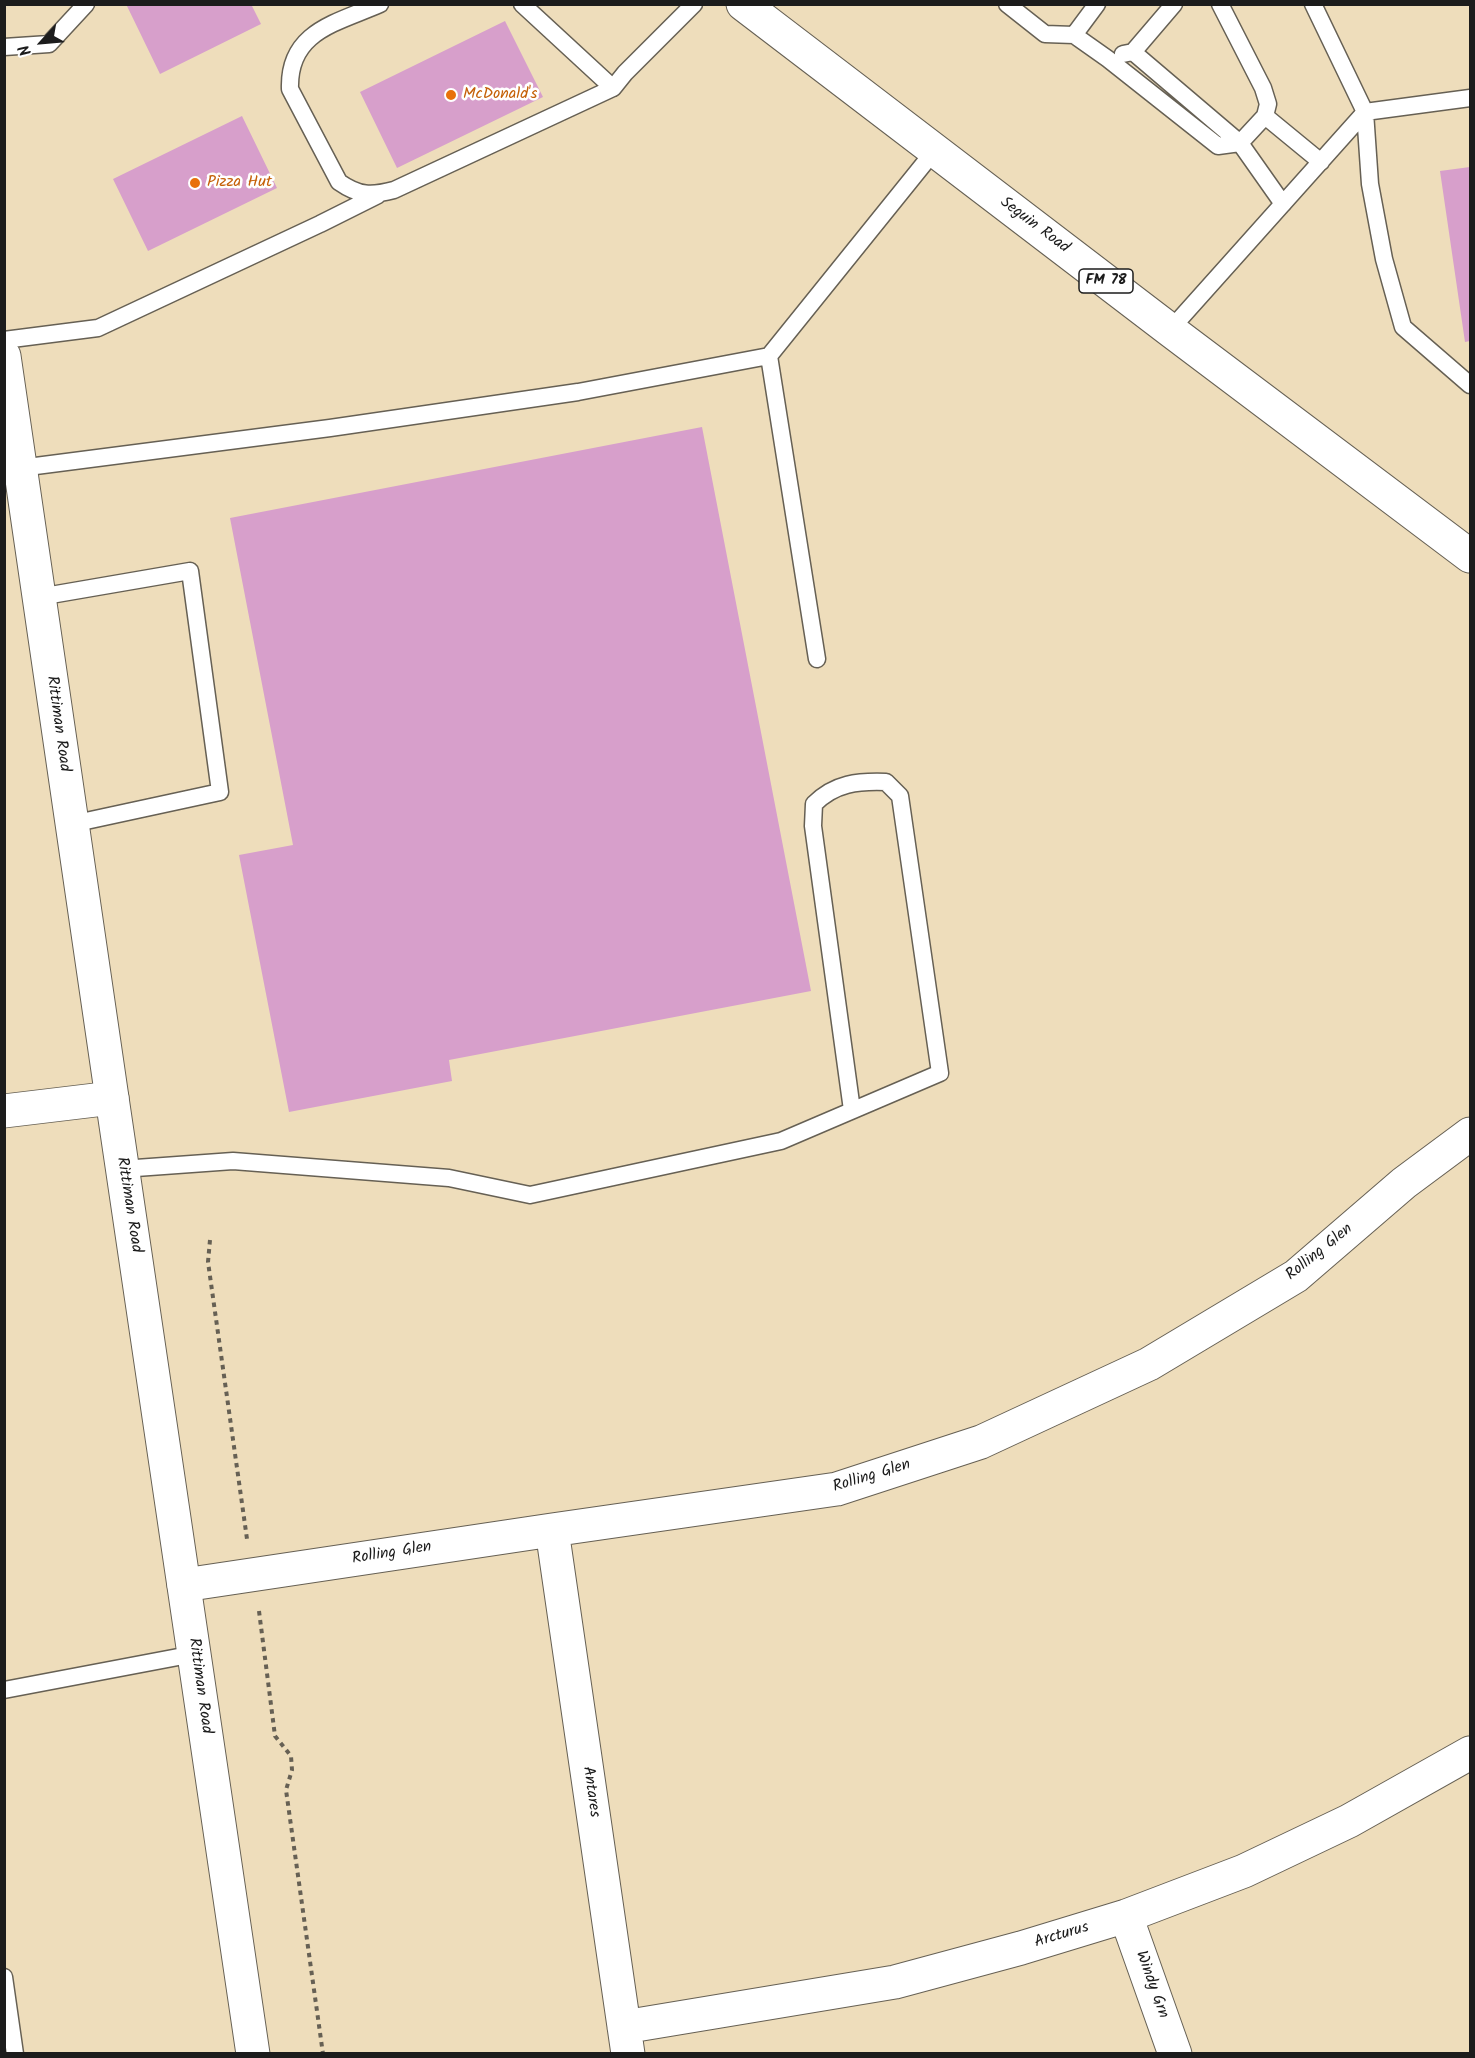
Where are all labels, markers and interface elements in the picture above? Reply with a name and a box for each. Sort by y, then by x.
north arrow [12,12,72,72]
text: N [12,40,39,60]
place label: McDonald's [463,85,537,105]
marker: McDonald's [444,88,458,102]
place label: Pizza Hut [207,173,272,193]
marker: Pizza Hut [188,176,202,190]
street label: Seguin Road [996,194,1072,258]
road number: FM 78 [1079,269,1133,293]
street label: Rittiman Road [41,675,73,773]
street label: Rittiman Road [111,1156,145,1254]
street label: Rolling Glen [1283,1220,1357,1286]
street label: Rolling Glen [831,1456,913,1498]
street label: Rolling Glen [351,1538,433,1570]
street label: Rittiman Road [183,1637,215,1735]
street label: Antares [577,1765,603,1819]
street label: Arcturus [1032,1919,1092,1953]
street label: Windy Grn [1130,1949,1172,2021]

